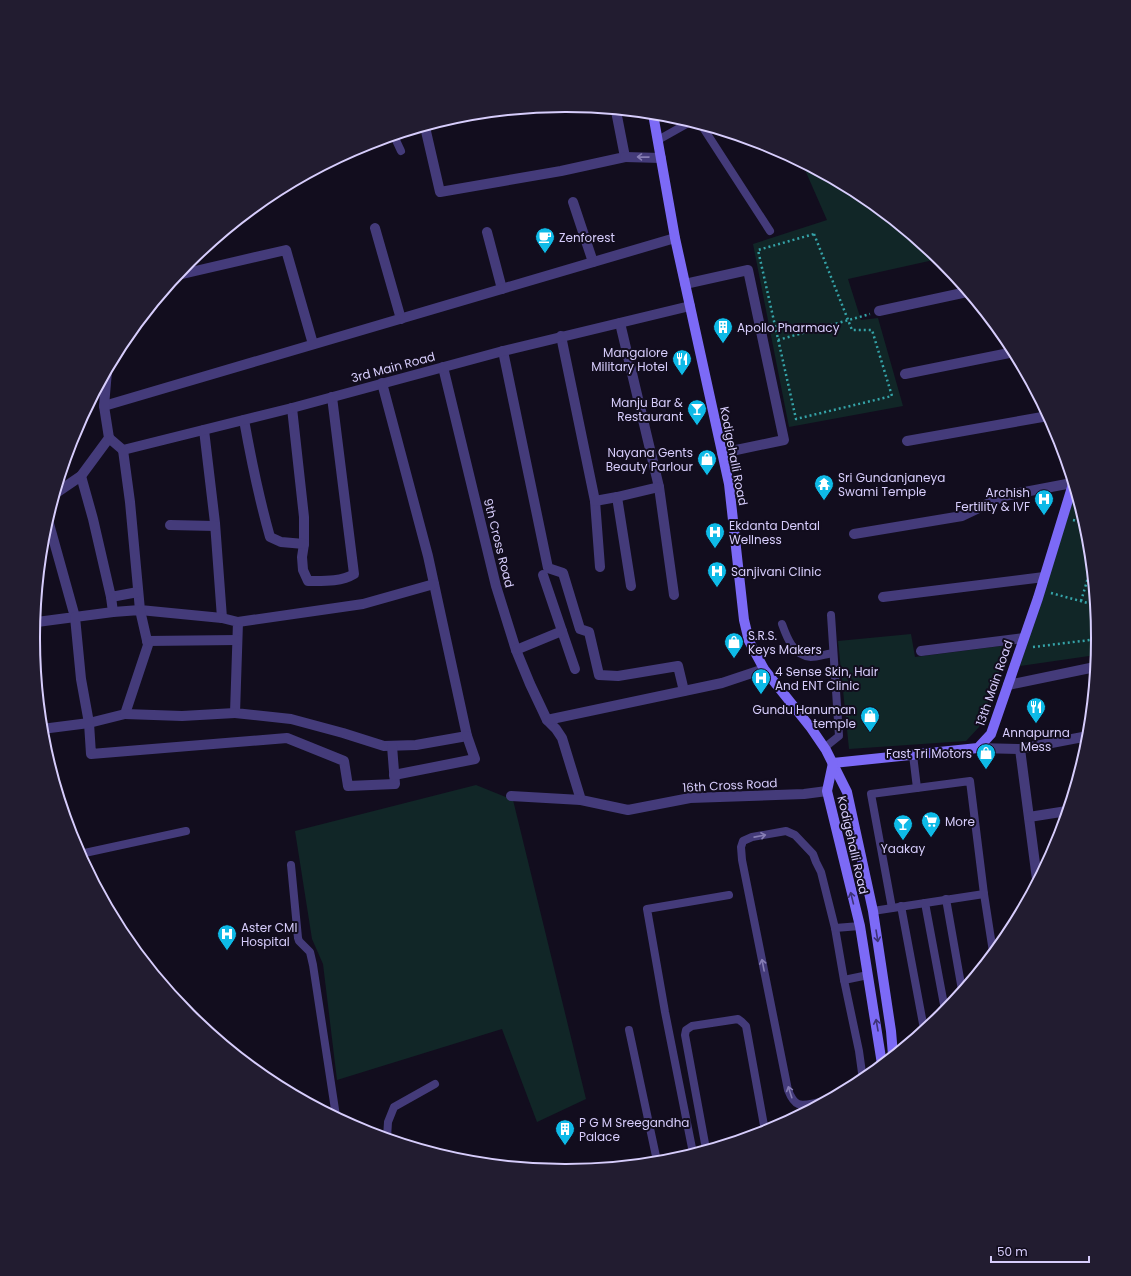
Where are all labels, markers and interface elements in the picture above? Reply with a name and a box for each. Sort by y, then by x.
one-way arrow [637,153,650,161]
cafe icon: Zenforest [534,226,556,254]
place label: Zenforest [559,229,615,246]
building icon: Apollo Pharmacy [712,316,734,344]
place label: Apollo Pharmacy [737,319,840,336]
place label: Mangalore Military Hotel [591,344,668,375]
street label: 3rd Main Road [349,348,437,386]
restaurant icon: Mangalore Military Hotel [671,348,693,376]
place label: Manju Bar & Restaurant [611,394,683,425]
bar icon: Manju Bar & Restaurant [686,398,708,426]
street label: Kodigehalli Road [716,405,752,507]
place label: Nayana Gents Beauty Parlour [606,444,694,475]
shop icon: Nayana Gents Beauty Parlour [696,448,718,476]
place label: Sri Gundanjaneya Swami Temple [838,469,945,500]
temple icon: Sri Gundanjaneya Swami Temple [813,473,835,501]
place label: Archish Fertility & IVF [955,484,1030,515]
hospital icon: Archish Fertility & IVF [1033,488,1055,516]
street label: 9th Cross Road [480,497,518,589]
place label: Ekdanta Dental Wellness [729,517,820,548]
hospital icon: Ekdanta Dental Wellness [704,521,726,549]
hospital icon: Sanjivani Clinic [706,560,728,588]
place label: Sanjivani Clinic [731,563,822,580]
place label: S.R.S. Keys Makers [748,627,822,658]
shop icon: S.R.S. Keys Makers [723,631,745,659]
street label: 13th Main Road [971,638,1017,728]
place label: 4 Sense Skin, Hair And ENT Clinic [775,663,879,694]
hospital icon: 4 Sense Skin, Hair And ENT Clinic [750,667,772,695]
restaurant icon: Annapurna Mess [1025,696,1047,724]
place label: Gundu Hanuman temple [752,701,856,732]
shop icon: Gundu Hanuman temple [859,705,881,733]
place label: Annapurna Mess [1002,724,1070,755]
shop icon: Fast Tri Motors [975,742,997,770]
place label: Fast Tri Motors [886,745,972,762]
street label: 16th Cross Road [682,774,778,796]
street label: Kodigehalli Road [833,794,873,896]
supermarket icon: More [920,810,942,838]
bar icon: Yaakay [892,813,914,841]
place label: More [945,813,975,830]
one-way arrow [753,832,766,840]
place label: Yaakay [881,840,925,857]
one-way arrow [848,891,855,904]
place label: Aster CMI Hospital [241,919,297,950]
hospital icon: Aster CMI Hospital [216,923,238,951]
one-way arrow [873,929,881,942]
one-way arrow [759,959,767,972]
one-way arrow [873,1019,881,1032]
one-way arrow [785,1086,793,1098]
place label: P G M Sreegandha Palace [579,1114,689,1145]
building icon: P G M Sreegandha Palace [554,1118,576,1146]
scale bar [991,1238,1089,1264]
text: 50 m [997,1243,1028,1260]

